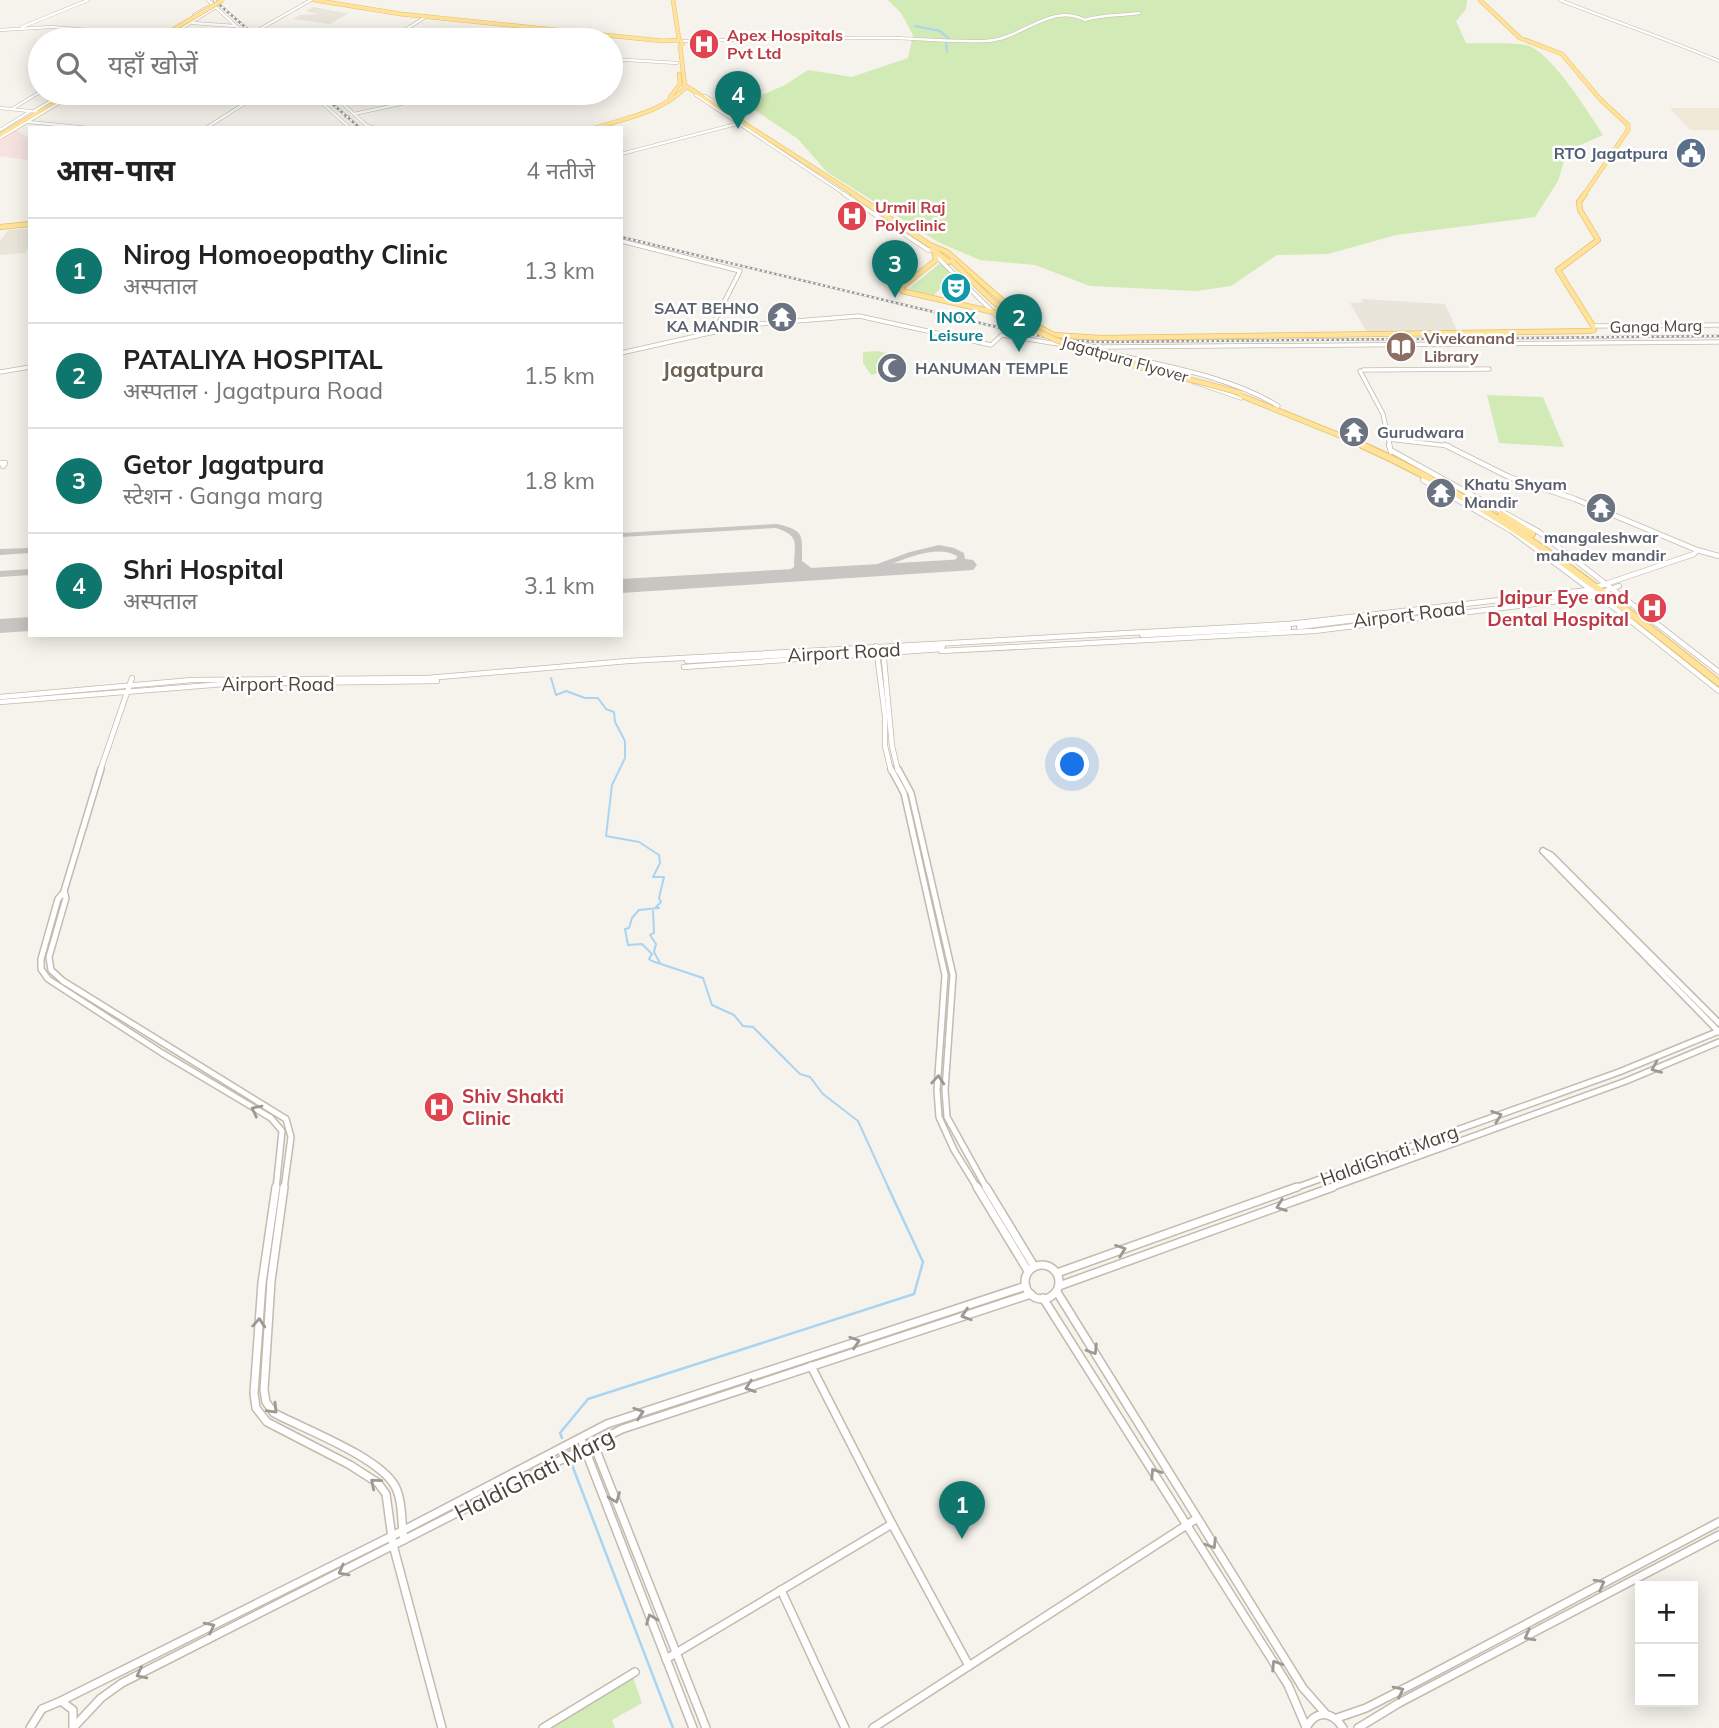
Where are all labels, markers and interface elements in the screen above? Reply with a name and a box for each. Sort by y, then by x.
place label: Apex Hospitals Pvt Ltd [727,25,843,63]
hospital icon: Apex Hospitals Pvt Ltd [687,27,721,61]
search box [28,28,623,105]
icon: search [52,48,90,86]
text: यहाँ खोजें [108,48,198,81]
pin: 4 [715,71,761,129]
public building icon: RTO Jagatpura [1674,136,1708,170]
place label: RTO Jagatpura [1554,143,1668,163]
text: आस-पास [56,151,175,189]
text: 4 नतीजे [526,156,595,185]
place label: Urmil Raj Polyclinic [875,197,946,235]
hospital icon: Urmil Raj Polyclinic [835,199,869,233]
text: Nirog Homoeopathy Clinic [123,238,448,271]
pin: 3 [872,240,918,298]
text: 1 [72,256,86,285]
text: 1.3 km [524,256,595,285]
text: अस्पताल [123,271,197,300]
theatre icon: INOX Leisure [939,271,973,305]
pin: 2 [996,294,1042,352]
place label: SAAT BEHNO KA MANDIR [654,298,759,336]
temple icon: SAAT BEHNO KA MANDIR [765,300,799,334]
place label: INOX Leisure [929,307,983,345]
street label: Ganga Marg [1609,315,1703,337]
place label: Vivekanand Library [1423,328,1515,366]
library icon: Vivekanand Library [1384,330,1418,364]
street label: Jagatpura Flyover [1059,331,1191,387]
text: PATALIYA HOSPITAL [123,343,383,376]
mosque icon: HANUMAN TEMPLE [875,351,909,385]
district label: Jagatpura [662,356,764,382]
place label: HANUMAN TEMPLE [915,358,1068,378]
text: 2 [72,361,86,390]
text: 1.5 km [524,361,595,390]
text: अस्पताल · Jagatpura Road [123,376,383,405]
temple icon: Gurudwara [1337,415,1371,449]
place label: Gurudwara [1377,422,1464,442]
text: Getor Jagatpura [123,448,324,481]
text: 3 [72,466,86,495]
text: 1.8 km [524,466,595,495]
place label: Khatu Shyam Mandir [1464,474,1567,512]
temple icon: Khatu Shyam Mandir [1424,476,1458,510]
text: स्टेशन · Ganga marg [123,481,323,510]
temple icon: mangaleshwar mahadev mandir [1584,491,1618,525]
place label: mangaleshwar mahadev mandir [1536,527,1667,565]
text: Shri Hospital [123,553,284,586]
text: 4 [72,571,86,600]
text: 3.1 km [524,571,595,600]
place label: Jaipur Eye and Dental Hospital [1487,585,1629,631]
text: अस्पताल [123,586,197,615]
hospital icon: Jaipur Eye and Dental Hospital [1635,591,1669,625]
street label: Airport Road [1351,595,1467,633]
street label: Airport Road [787,637,901,667]
street label: Airport Road [221,672,335,696]
your location [1055,747,1089,781]
one-way arrow [1651,1060,1663,1074]
one-way arrow [930,1074,945,1085]
place label: Shiv Shakti Clinic [462,1084,564,1130]
hospital icon: Shiv Shakti Clinic [422,1090,456,1124]
one-way arrow [251,1105,263,1119]
one-way arrow [1490,1110,1502,1124]
street label: HaldiGhati Marg [1317,1119,1461,1191]
one-way arrow [1276,1197,1288,1211]
one-way arrow [1114,1245,1126,1259]
one-way arrow [961,1307,973,1321]
one-way arrow [251,1317,266,1328]
one-way arrow [848,1336,861,1350]
one-way arrow [1084,1343,1097,1356]
one-way arrow [745,1379,757,1393]
one-way arrow [265,1400,277,1413]
one-way arrow [632,1407,644,1421]
street label: HaldiGhati Marg [449,1421,619,1527]
one-way arrow [1150,1468,1163,1481]
one-way arrow [370,1479,383,1491]
pin: 1 [939,1481,985,1539]
one-way arrow [607,1491,621,1503]
one-way arrow [1204,1536,1216,1549]
one-way arrow [338,1563,350,1576]
one-way arrow [1593,1579,1605,1592]
map controls [1635,1581,1698,1707]
button: + [1635,1581,1698,1644]
one-way arrow [645,1613,659,1625]
one-way arrow [203,1621,215,1635]
one-way arrow [1524,1628,1536,1641]
button: − [1635,1644,1698,1707]
one-way arrow [1271,1660,1284,1673]
one-way arrow [136,1666,148,1680]
one-way arrow [1392,1686,1404,1700]

